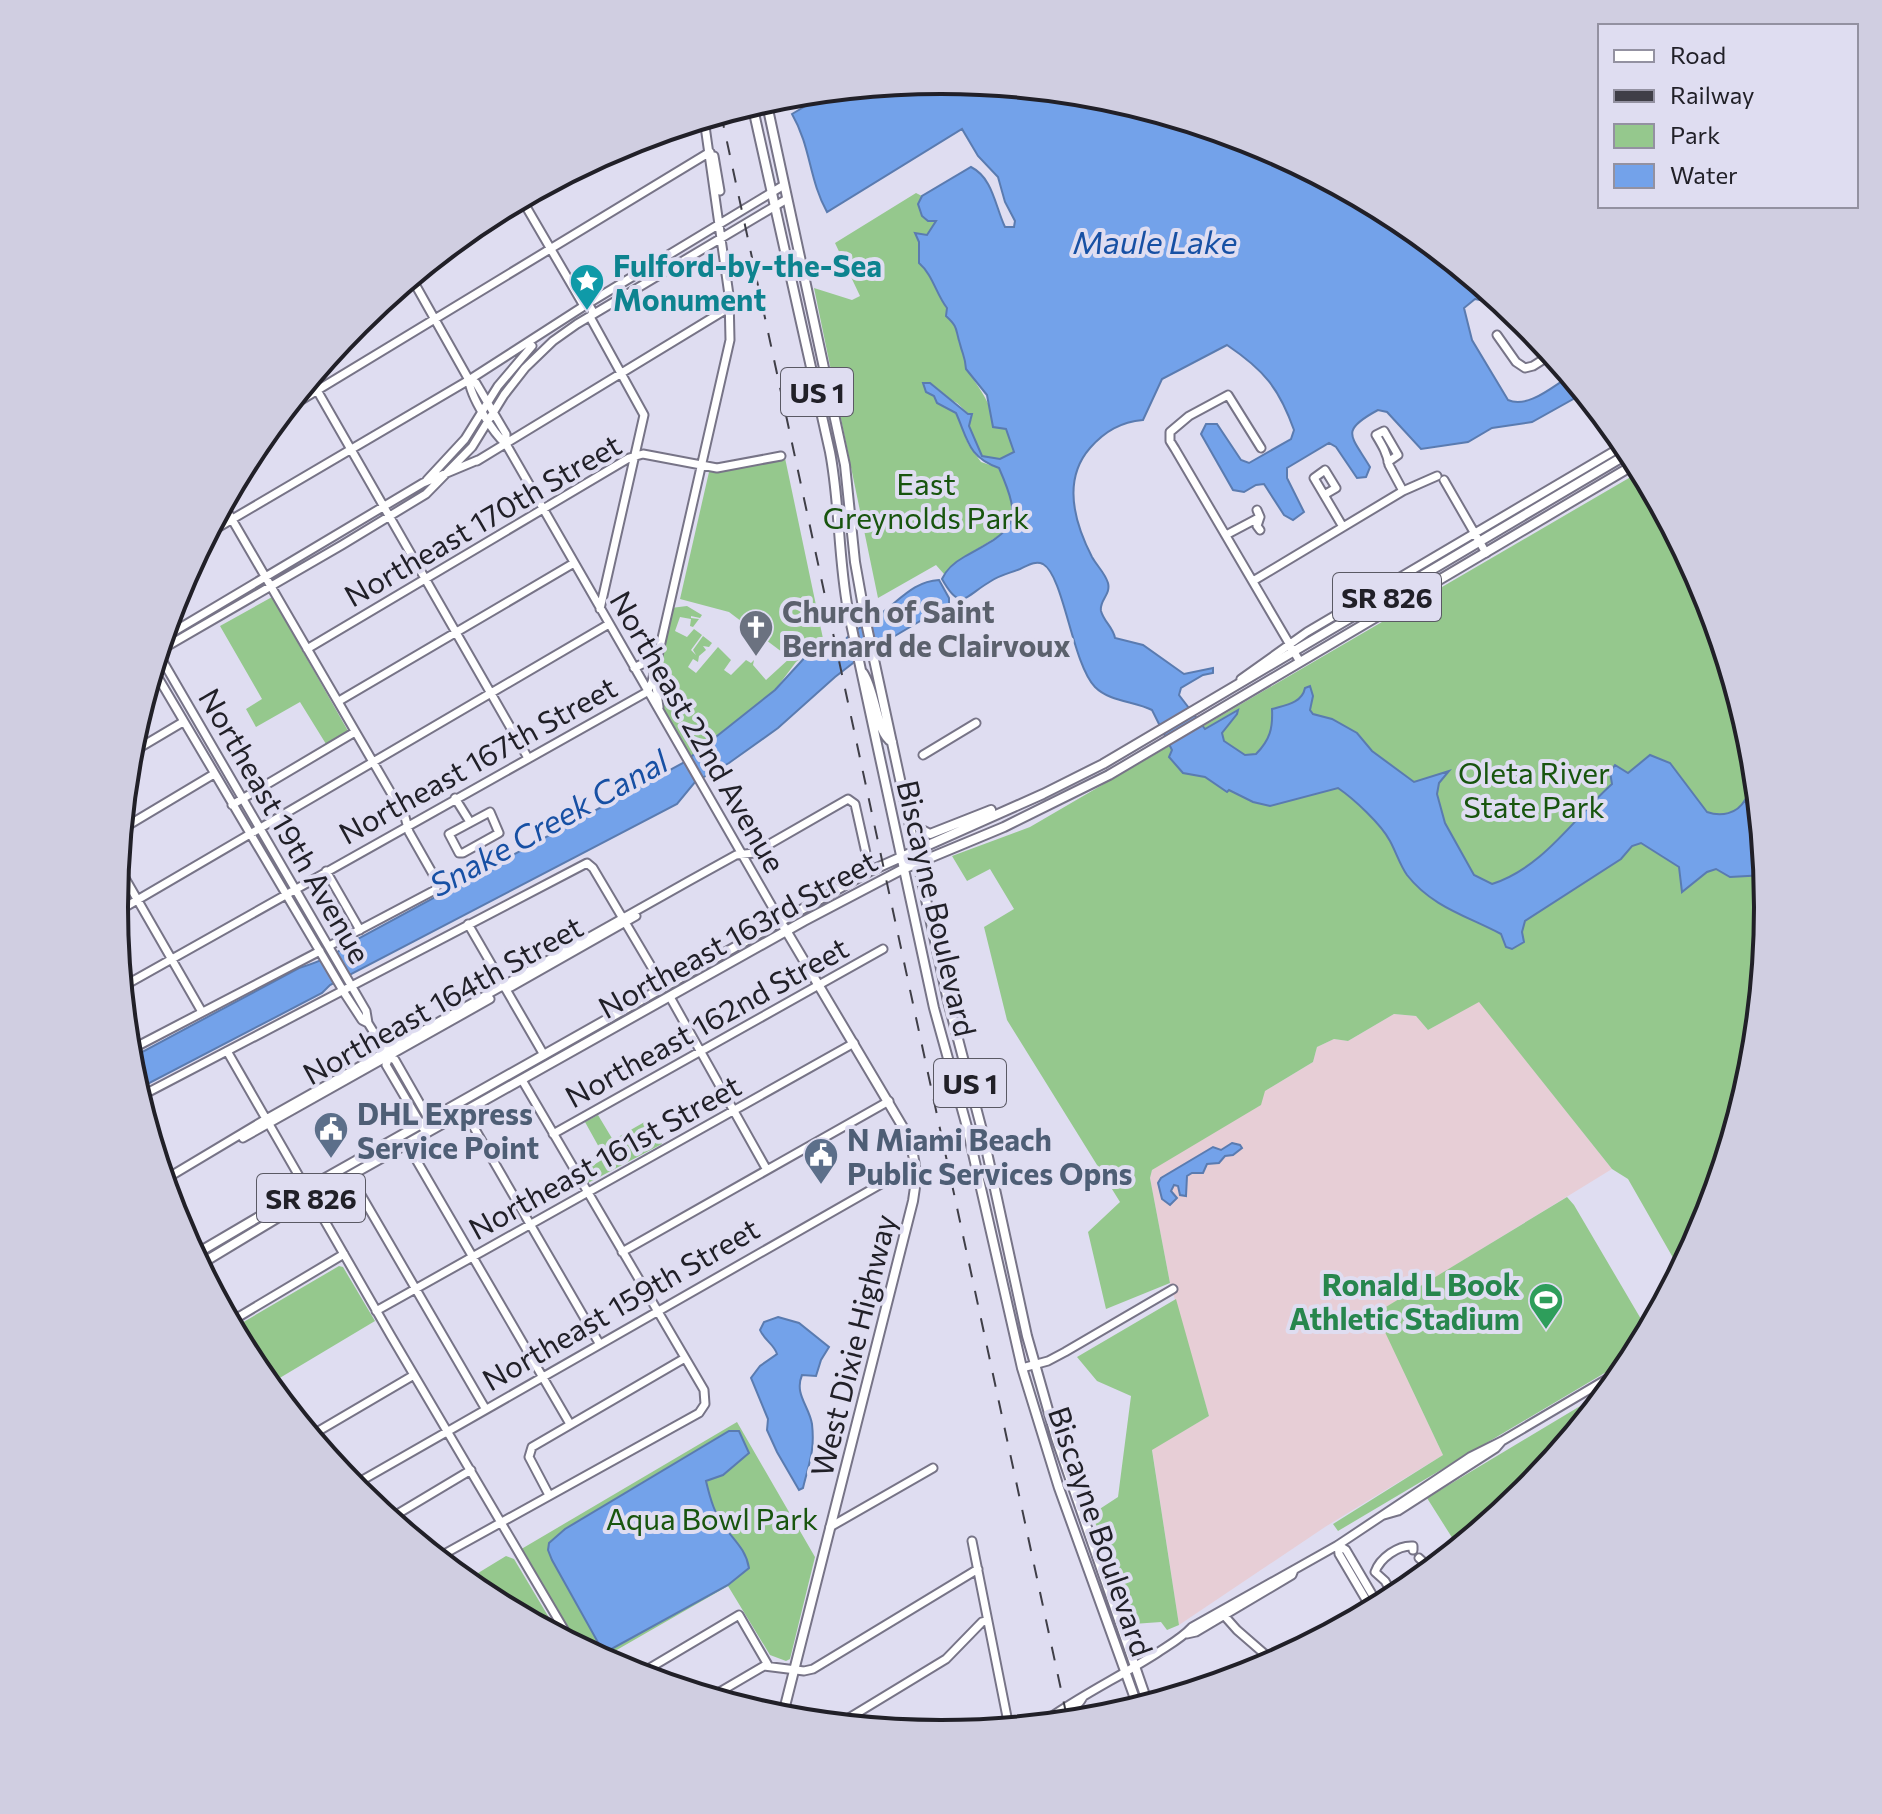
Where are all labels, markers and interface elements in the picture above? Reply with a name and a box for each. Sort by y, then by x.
legend [1598,24,1858,208]
text: Road [1670,40,1726,69]
text: Railway [1670,80,1755,109]
text: Park [1670,120,1720,149]
text: Water [1670,160,1738,189]
water label: Maule Lake [1073,221,1237,261]
place label: Fulford-by-the-Sea Monument [613,246,882,317]
place icon: Fulford-by-the-Sea Monument [568,262,606,312]
road number: US 1 [781,368,853,416]
street label: Northeast 170th Street [337,425,627,613]
park label: East Greynolds Park [823,464,1029,535]
road number: SR 826 [1333,573,1441,621]
street label: Northeast 22nd Avenue [603,584,795,878]
place label: Church of Saint Bernard de Clairvoux [782,592,1070,663]
church icon: Church of Saint Bernard de Clairvoux [737,608,775,658]
street label: Northeast 167th Street [332,667,622,851]
street label: Northeast 19th Avenue [192,681,380,969]
water label: Snake Creek Canal [422,739,675,904]
park label: Oleta River State Park [1458,753,1610,824]
street label: Biscayne Boulevard [891,776,985,1040]
street label: Northeast 163rd Street [591,841,883,1025]
street label: Northeast 164th Street [296,907,588,1091]
street label: Northeast 162nd Street [558,928,854,1114]
road number: US 1 [934,1059,1006,1107]
street label: Northeast 161st Street [461,1066,747,1246]
place label: DHL Express Service Point [357,1094,539,1165]
public building icon: DHL Express Service Point [312,1110,350,1160]
place label: N Miami Beach Public Services Opns [847,1120,1133,1191]
public building icon: N Miami Beach Public Services Opns [802,1136,840,1186]
road number: SR 826 [257,1174,365,1222]
street label: Northeast 159th Street [475,1209,765,1397]
street label: West Dixie Highway [802,1210,902,1480]
place label: Ronald L Book Athletic Stadium [1289,1265,1520,1336]
sports icon: Ronald L Book Athletic Stadium [1527,1281,1565,1331]
street label: Biscayne Boulevard [1042,1401,1162,1661]
park label: Aqua Bowl Park [606,1499,818,1536]

